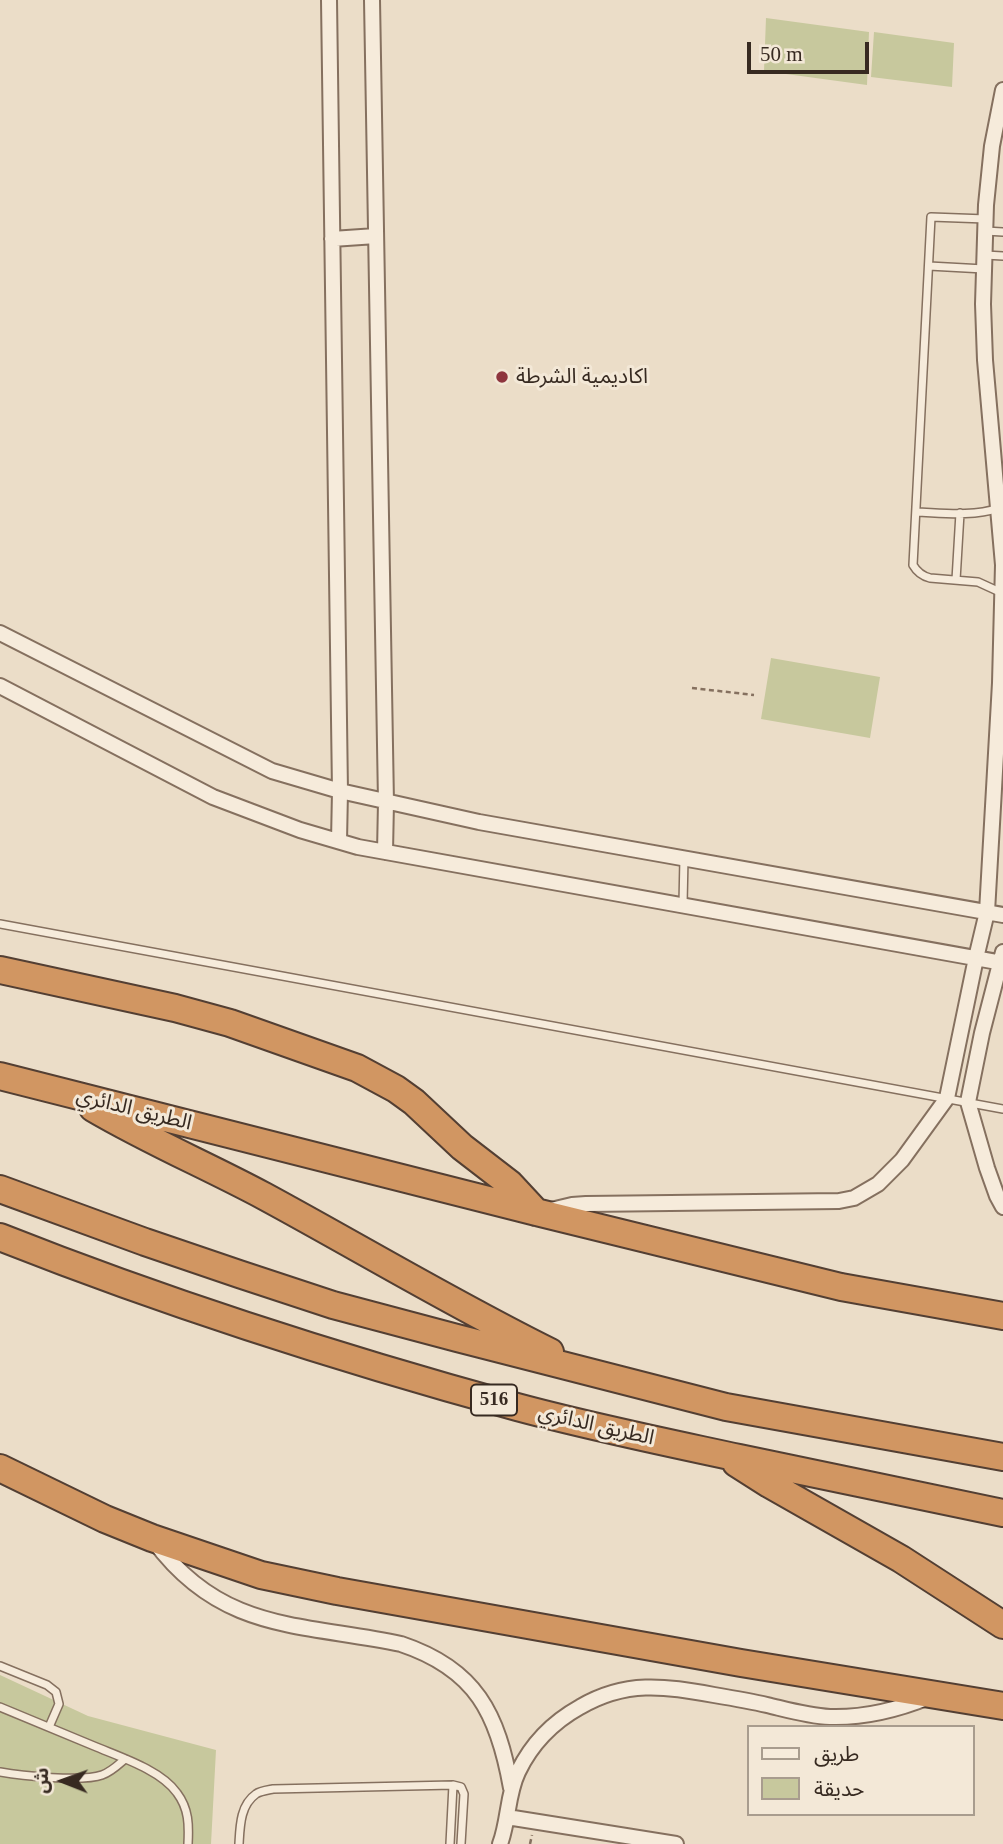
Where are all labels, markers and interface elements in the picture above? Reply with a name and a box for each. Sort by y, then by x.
scale bar [751,28,874,72]
text: 50 m [760,42,803,66]
place label: اكاديمية الشرطة [516,364,648,390]
marker: اكاديمية الشرطة [494,369,510,385]
street label: الطريق الدائري [74,1083,194,1137]
road number: 516 [471,1384,517,1416]
street label: الطريق الدائري [536,1400,656,1452]
legend [748,1725,975,1816]
text: طريق [814,1742,859,1766]
north arrow [28,1746,98,1816]
text: ش [31,1767,52,1794]
text: حديقة [814,1777,864,1801]

